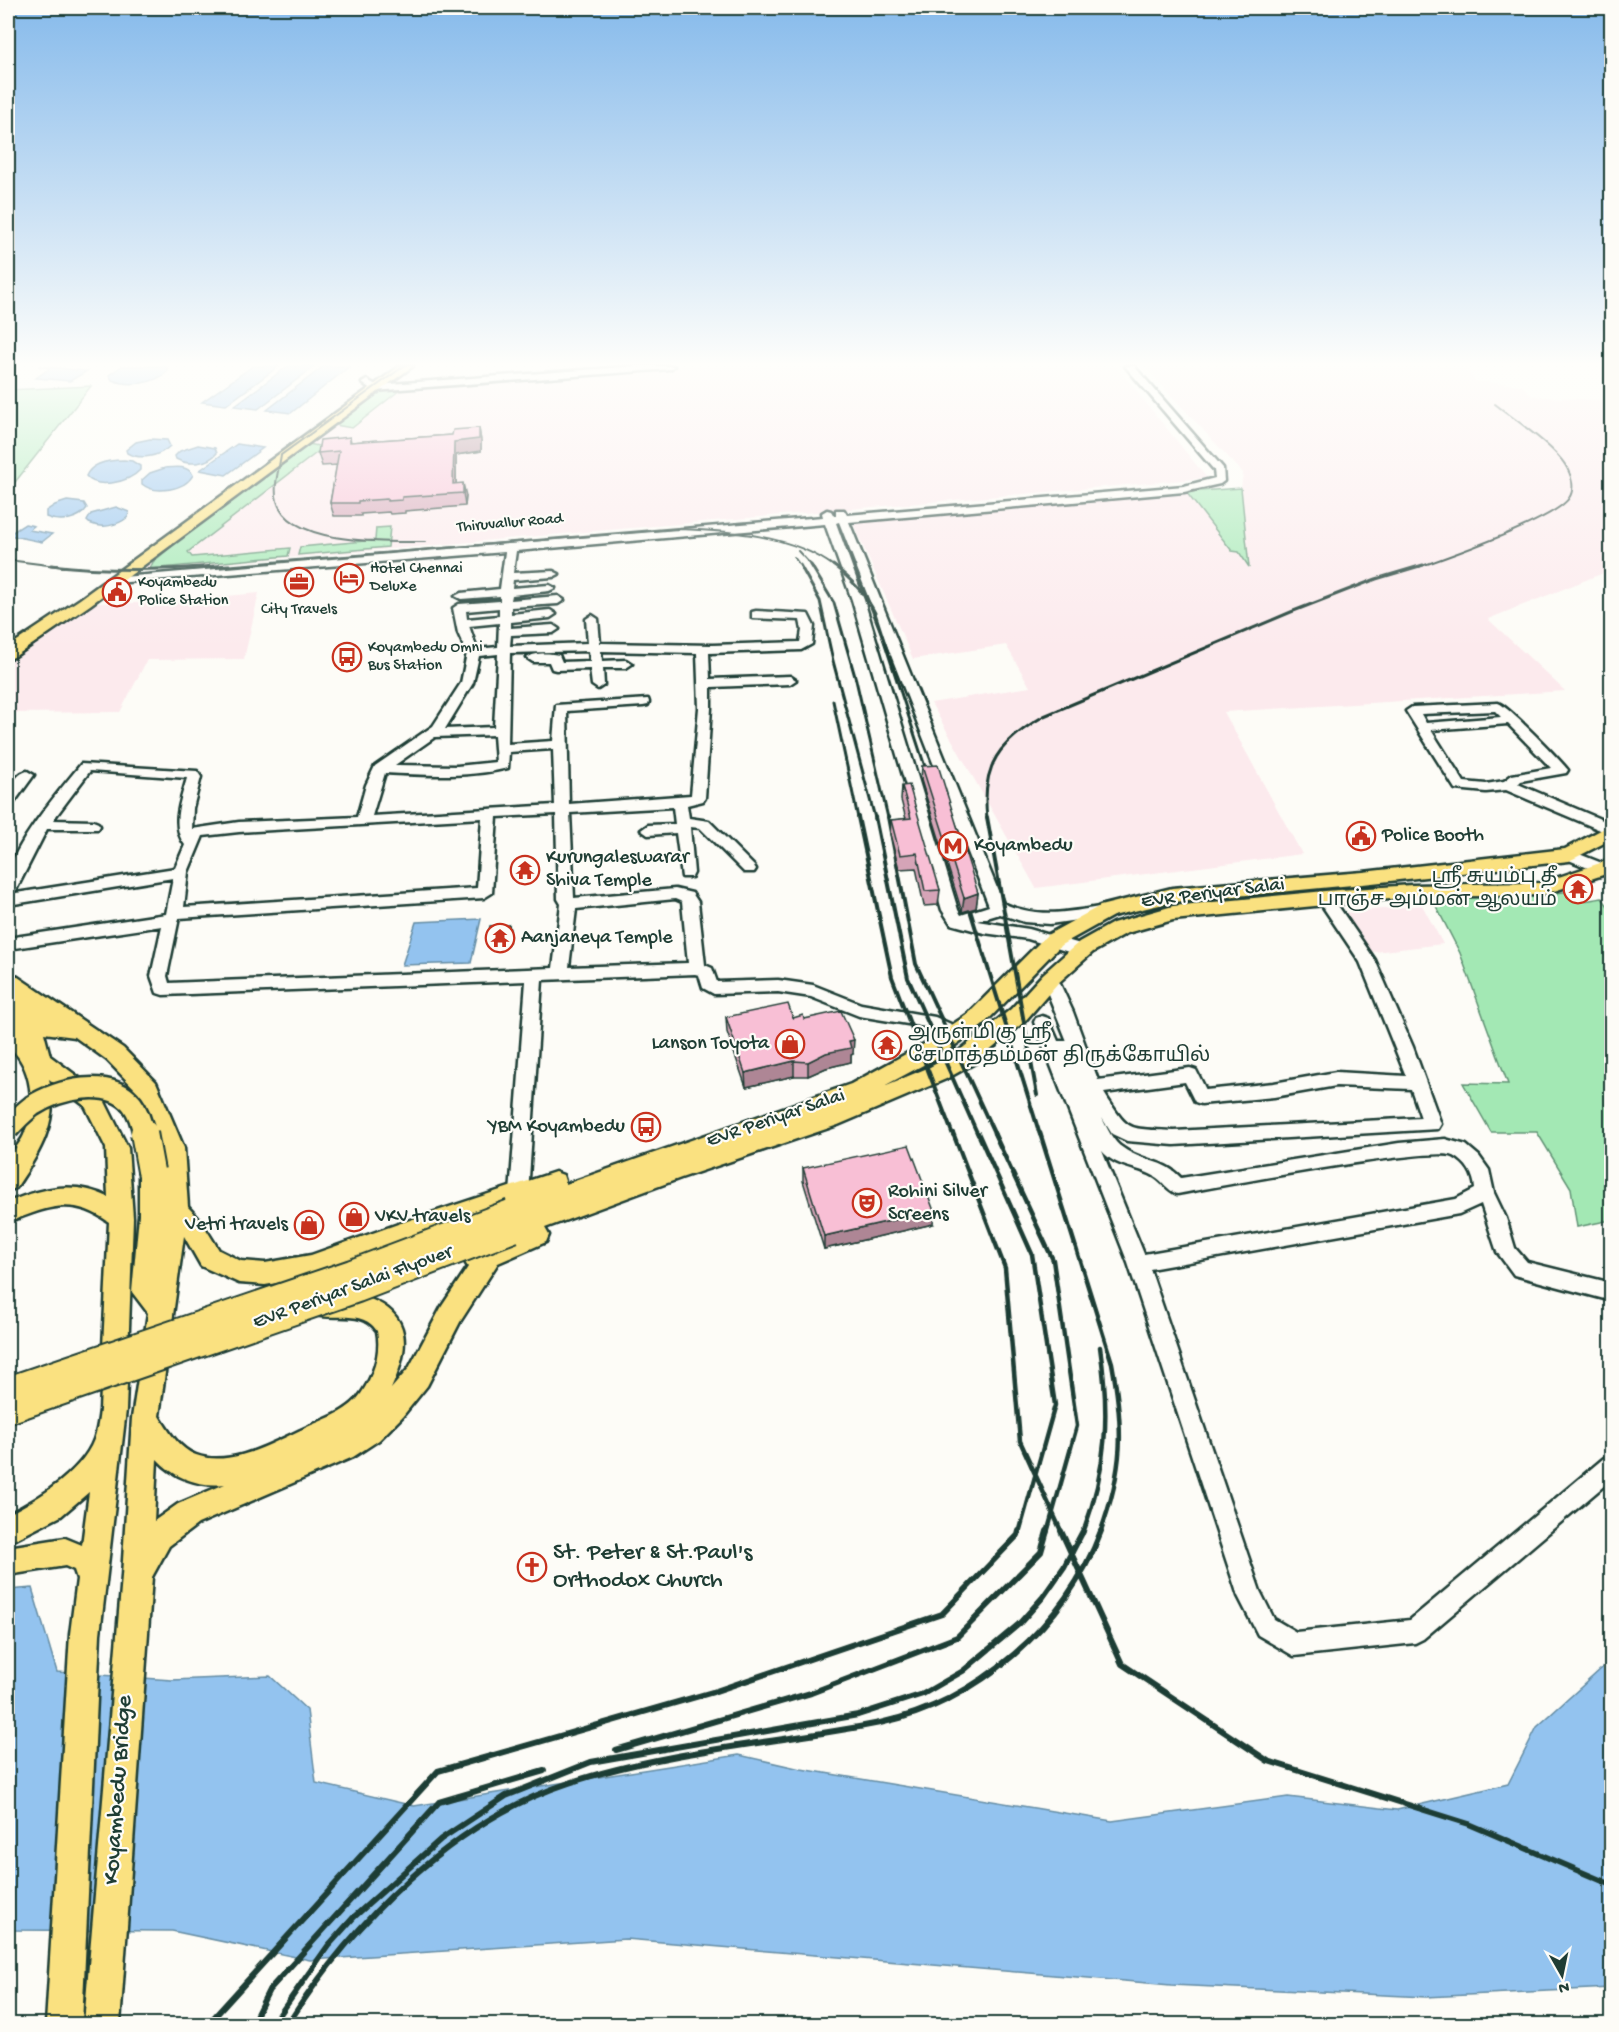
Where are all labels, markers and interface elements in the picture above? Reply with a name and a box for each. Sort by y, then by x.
street label: Thiruvallur Road [455,510,565,538]
place label: Hotel Chennai Deluxe [369,560,463,597]
hotel icon: Hotel Chennai Deluxe [333,562,365,594]
office icon: City Travels [283,566,315,598]
place label: Koyambedu Police Station [137,574,229,611]
public building icon: Koyambedu Police Station [101,576,133,608]
place label: City Travels [261,601,338,620]
place label: Koyambedu Omni Bus Station [367,639,483,676]
bus stop icon: Koyambedu Omni Bus Station [331,641,363,673]
public building icon: Police Booth [1345,820,1377,852]
place label: Police Booth [1381,825,1484,848]
metro station icon: Koyambedu [937,830,969,862]
place label: Koyambedu [974,835,1073,858]
place label: Kurungaleswarar Shiva Temple [546,847,691,893]
temple icon: Kurungaleswarar Shiva Temple [509,854,541,886]
place label: ஶ்ரீ சுயம்பு தீ பாஞ்ச அம்மன் ஆலயம் [1318,864,1557,913]
temple icon: ஶ்ரீ சுயம்பு தீ பாஞ்ச அம்மன் ஆலயம் [1562,873,1594,905]
street label: EVR Periyar Salai [1140,874,1286,914]
temple icon: Aanjaneya Temple [484,922,516,954]
place label: Aanjaneya Temple [521,927,673,950]
place label: அருள்மிகு ஸ்ரீ சேமாத்தம்மன் திருக்கோயில் [908,1020,1210,1069]
shop icon: Lanson Toyota [774,1028,806,1060]
temple icon: அருள்மிகு ஸ்ரீ சேமாத்தம்மன் திருக்கோயில் [871,1029,903,1061]
place label: Lanson Toyota [652,1033,770,1056]
street label: EVR Periyar Salai [704,1085,848,1153]
bus stop icon: YBM Koyambedu [630,1111,662,1143]
place label: YBM Koyambedu [486,1116,626,1139]
place label: Rohini Silver Screens [888,1181,989,1227]
theatre icon: Rohini Silver Screens [851,1187,883,1219]
shop icon: VKV travels [338,1201,370,1233]
place label: VKV travels [374,1206,471,1229]
shop icon: Vetri travels [293,1209,325,1241]
place label: Vetri travels [184,1214,289,1237]
street label: EVR Periyar Salai Flyover [250,1241,458,1335]
place label: St. Peter & St.Paul's Orthodox Church [553,1539,754,1596]
church icon: St. Peter & St.Paul's Orthodox Church [516,1551,548,1583]
street label: Koyambedu Bridge [98,1694,140,1886]
north arrow [1532,1945,1592,2005]
text: N [1557,1976,1570,1997]

